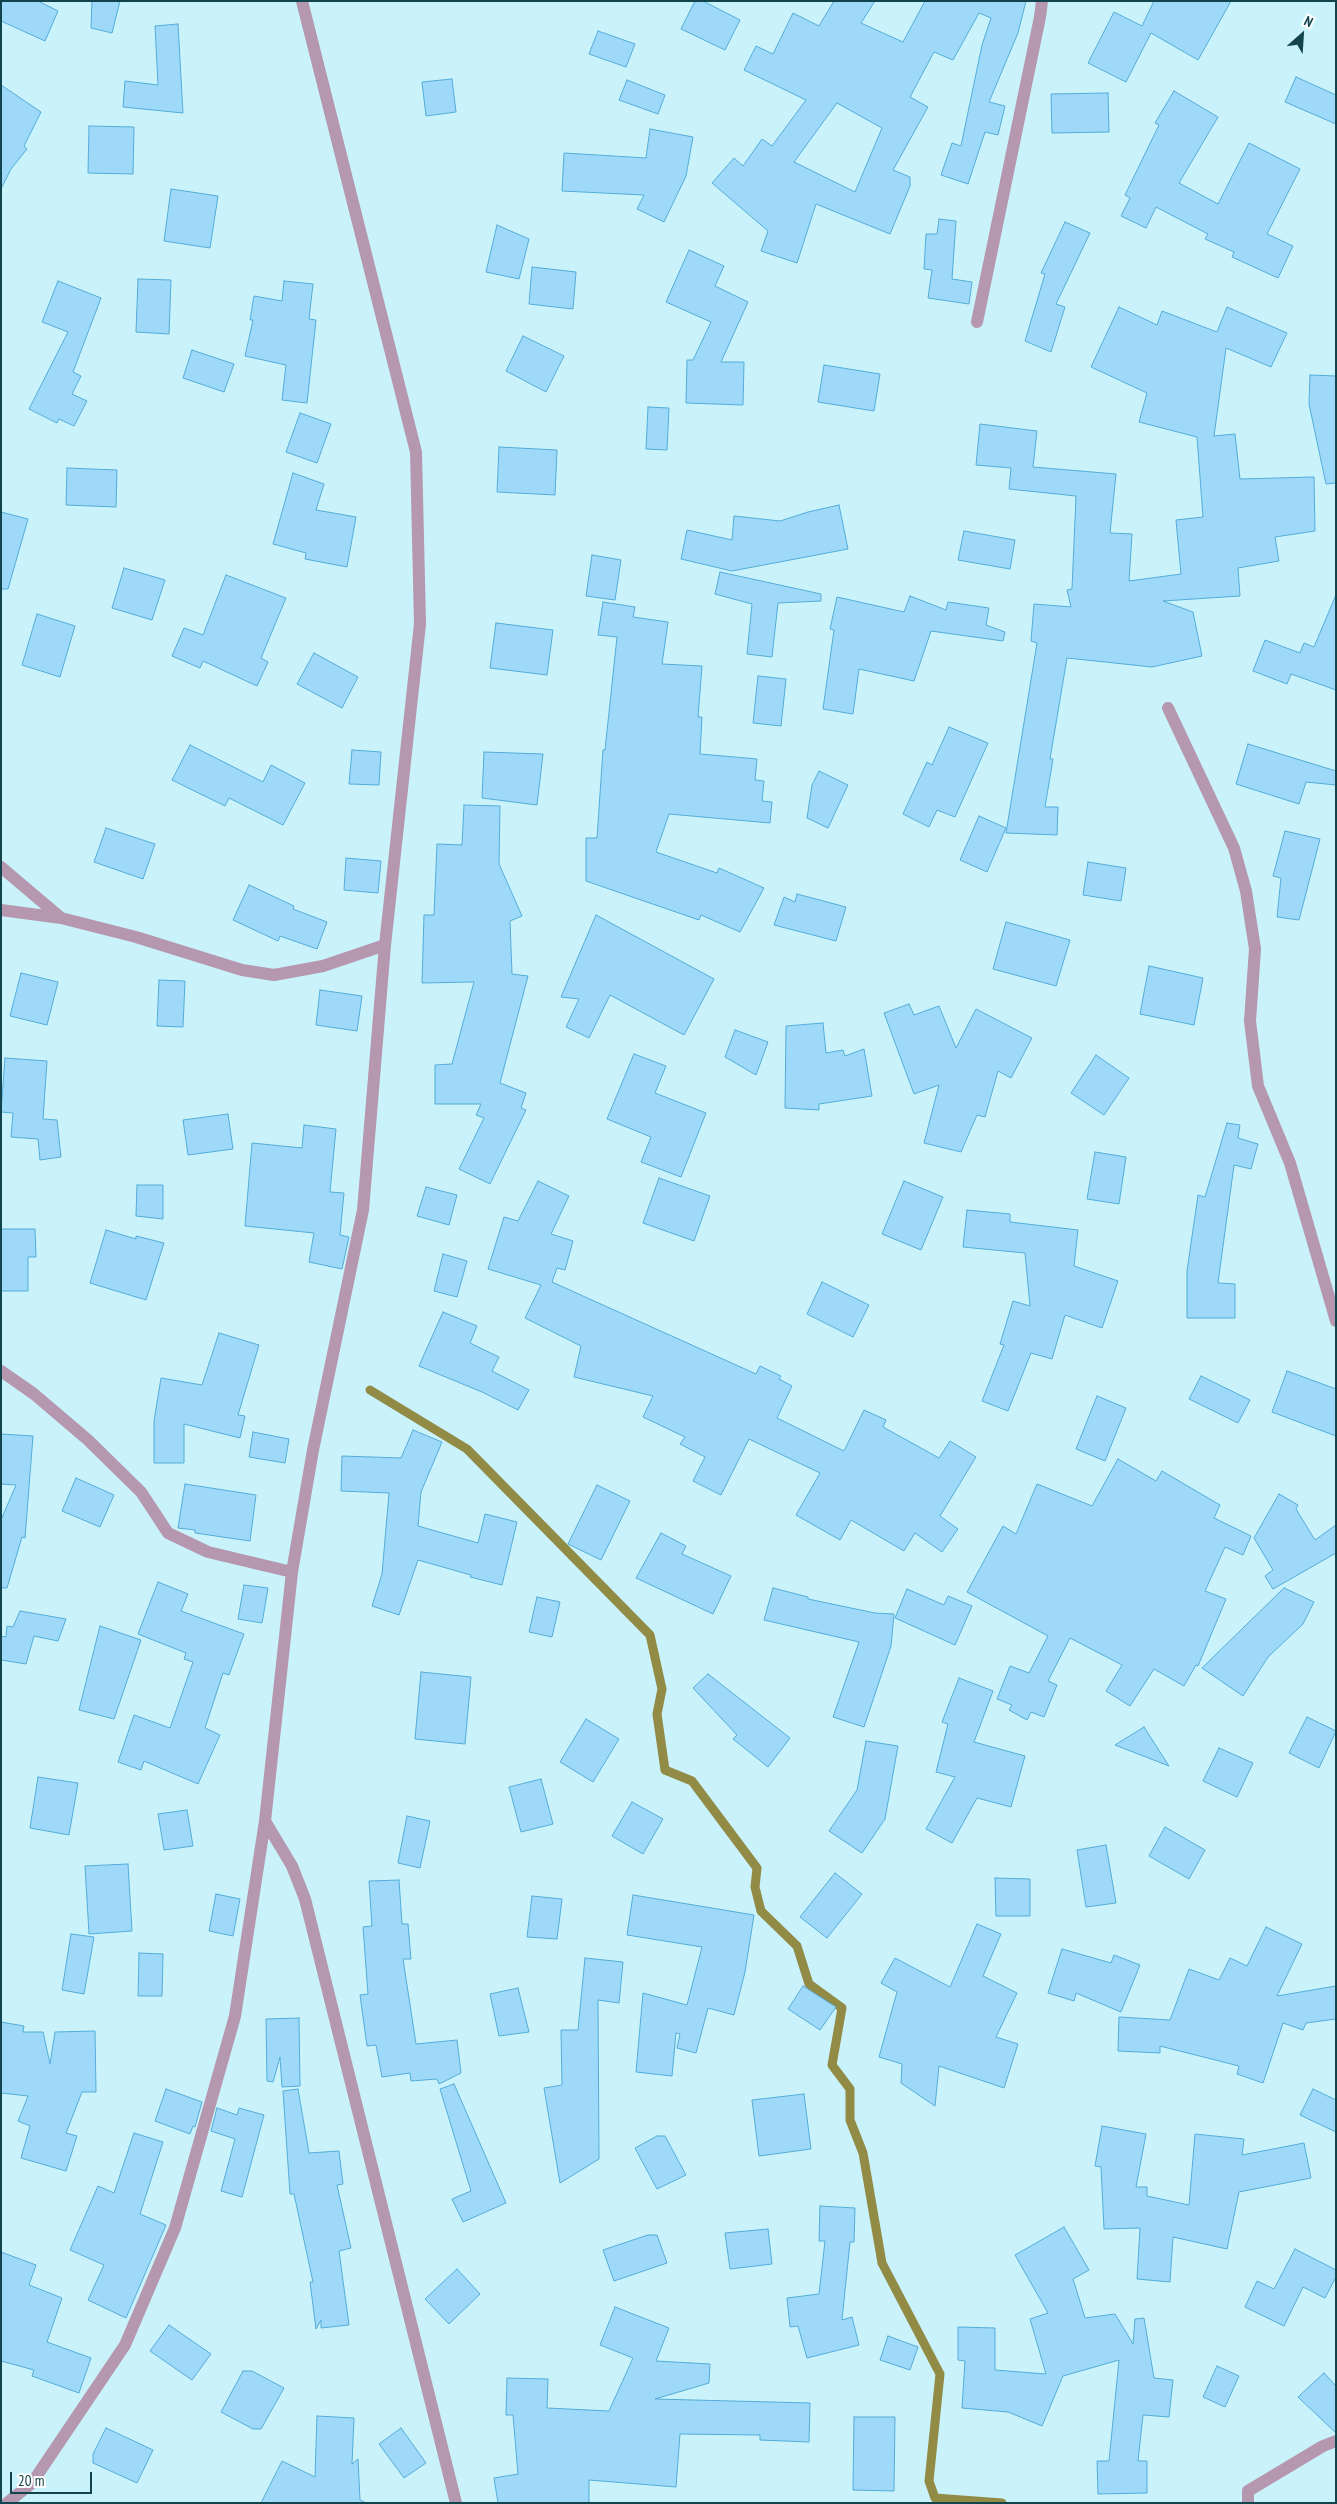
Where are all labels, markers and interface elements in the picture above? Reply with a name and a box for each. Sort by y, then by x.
north arrow [1277,10,1327,60]
text: N [1301,12,1316,31]
scale bar [12,2462,95,2494]
text: 20 m [18,2471,44,2490]

